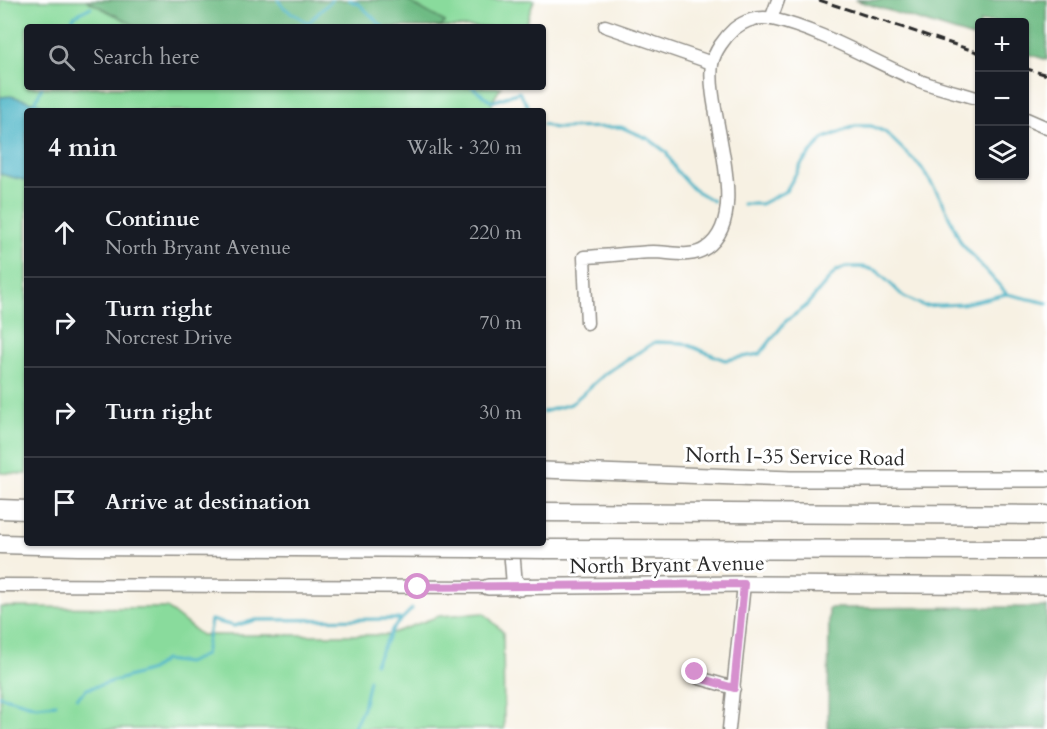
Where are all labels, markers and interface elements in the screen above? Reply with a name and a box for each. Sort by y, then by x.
map controls [975,18,1029,180]
button: + [975,18,1029,72]
search box [24,24,546,90]
icon: search [45,41,78,74]
text: Search here [93,42,200,72]
button: − [975,72,1029,126]
button: layers [975,126,1029,180]
text: 4 min [48,130,117,165]
text: Walk · 320 m [407,134,522,161]
text: Continue [105,204,200,234]
icon: ahead [48,216,81,249]
text: 220 m [469,219,522,246]
text: North Bryant Avenue [105,234,291,261]
text: Turn right [105,294,212,324]
icon: right [48,306,81,339]
text: 70 m [479,309,522,336]
text: Norcrest Drive [105,324,232,351]
icon: right [48,396,81,429]
text: Turn right [105,397,212,427]
text: 30 m [479,399,522,426]
street label: North I-35 Service Road [685,441,905,473]
icon: arrive [48,486,81,519]
text: Arrive at destination [105,487,310,517]
street label: North Bryant Avenue [569,549,765,581]
route start [404,573,430,599]
route end [681,658,707,684]

